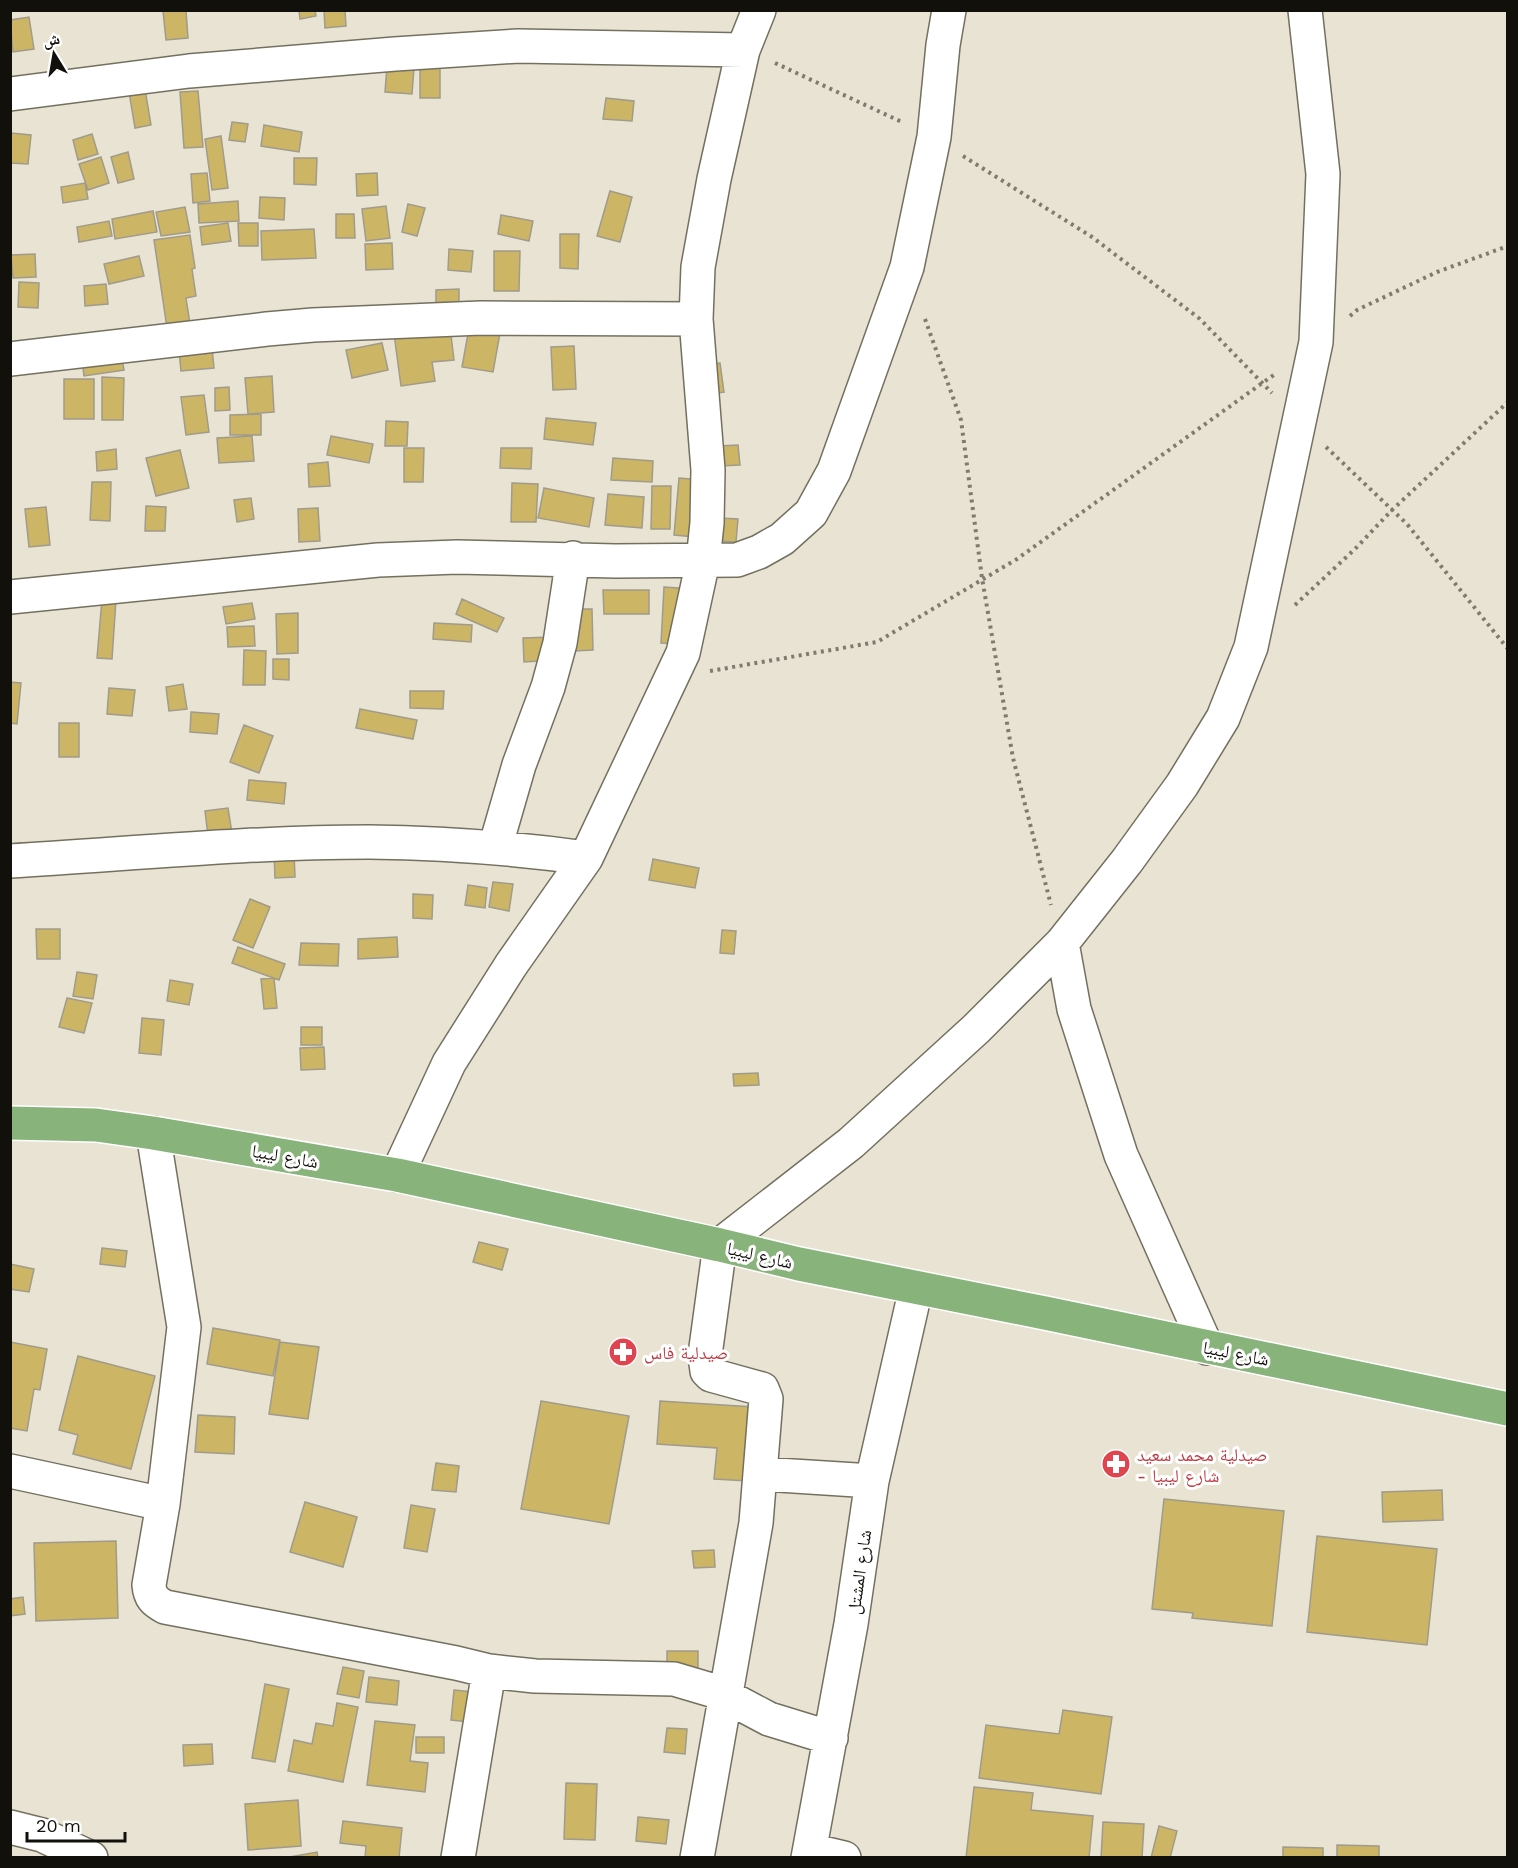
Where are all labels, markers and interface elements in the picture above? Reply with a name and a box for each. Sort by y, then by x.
north arrow [24,24,84,84]
text: ش [41,29,61,51]
street label: شارع ليبيا [250,1140,320,1173]
street label: شارع ليبيا [725,1237,795,1274]
pharmacy icon: صيدلية فاس [607,1336,639,1368]
street label: شارع ليبيا [1201,1336,1271,1371]
place label: صيدلية فاس [644,1342,728,1364]
place label: صيدلية محمد سعيد - شارع ليبيا [1137,1444,1267,1487]
pharmacy icon: صيدلية محمد سعيد - شارع ليبيا [1100,1448,1132,1480]
street label: شارع المشتل [843,1528,876,1616]
scale bar [27,1805,124,1843]
text: 20 m [36,1815,81,1836]

